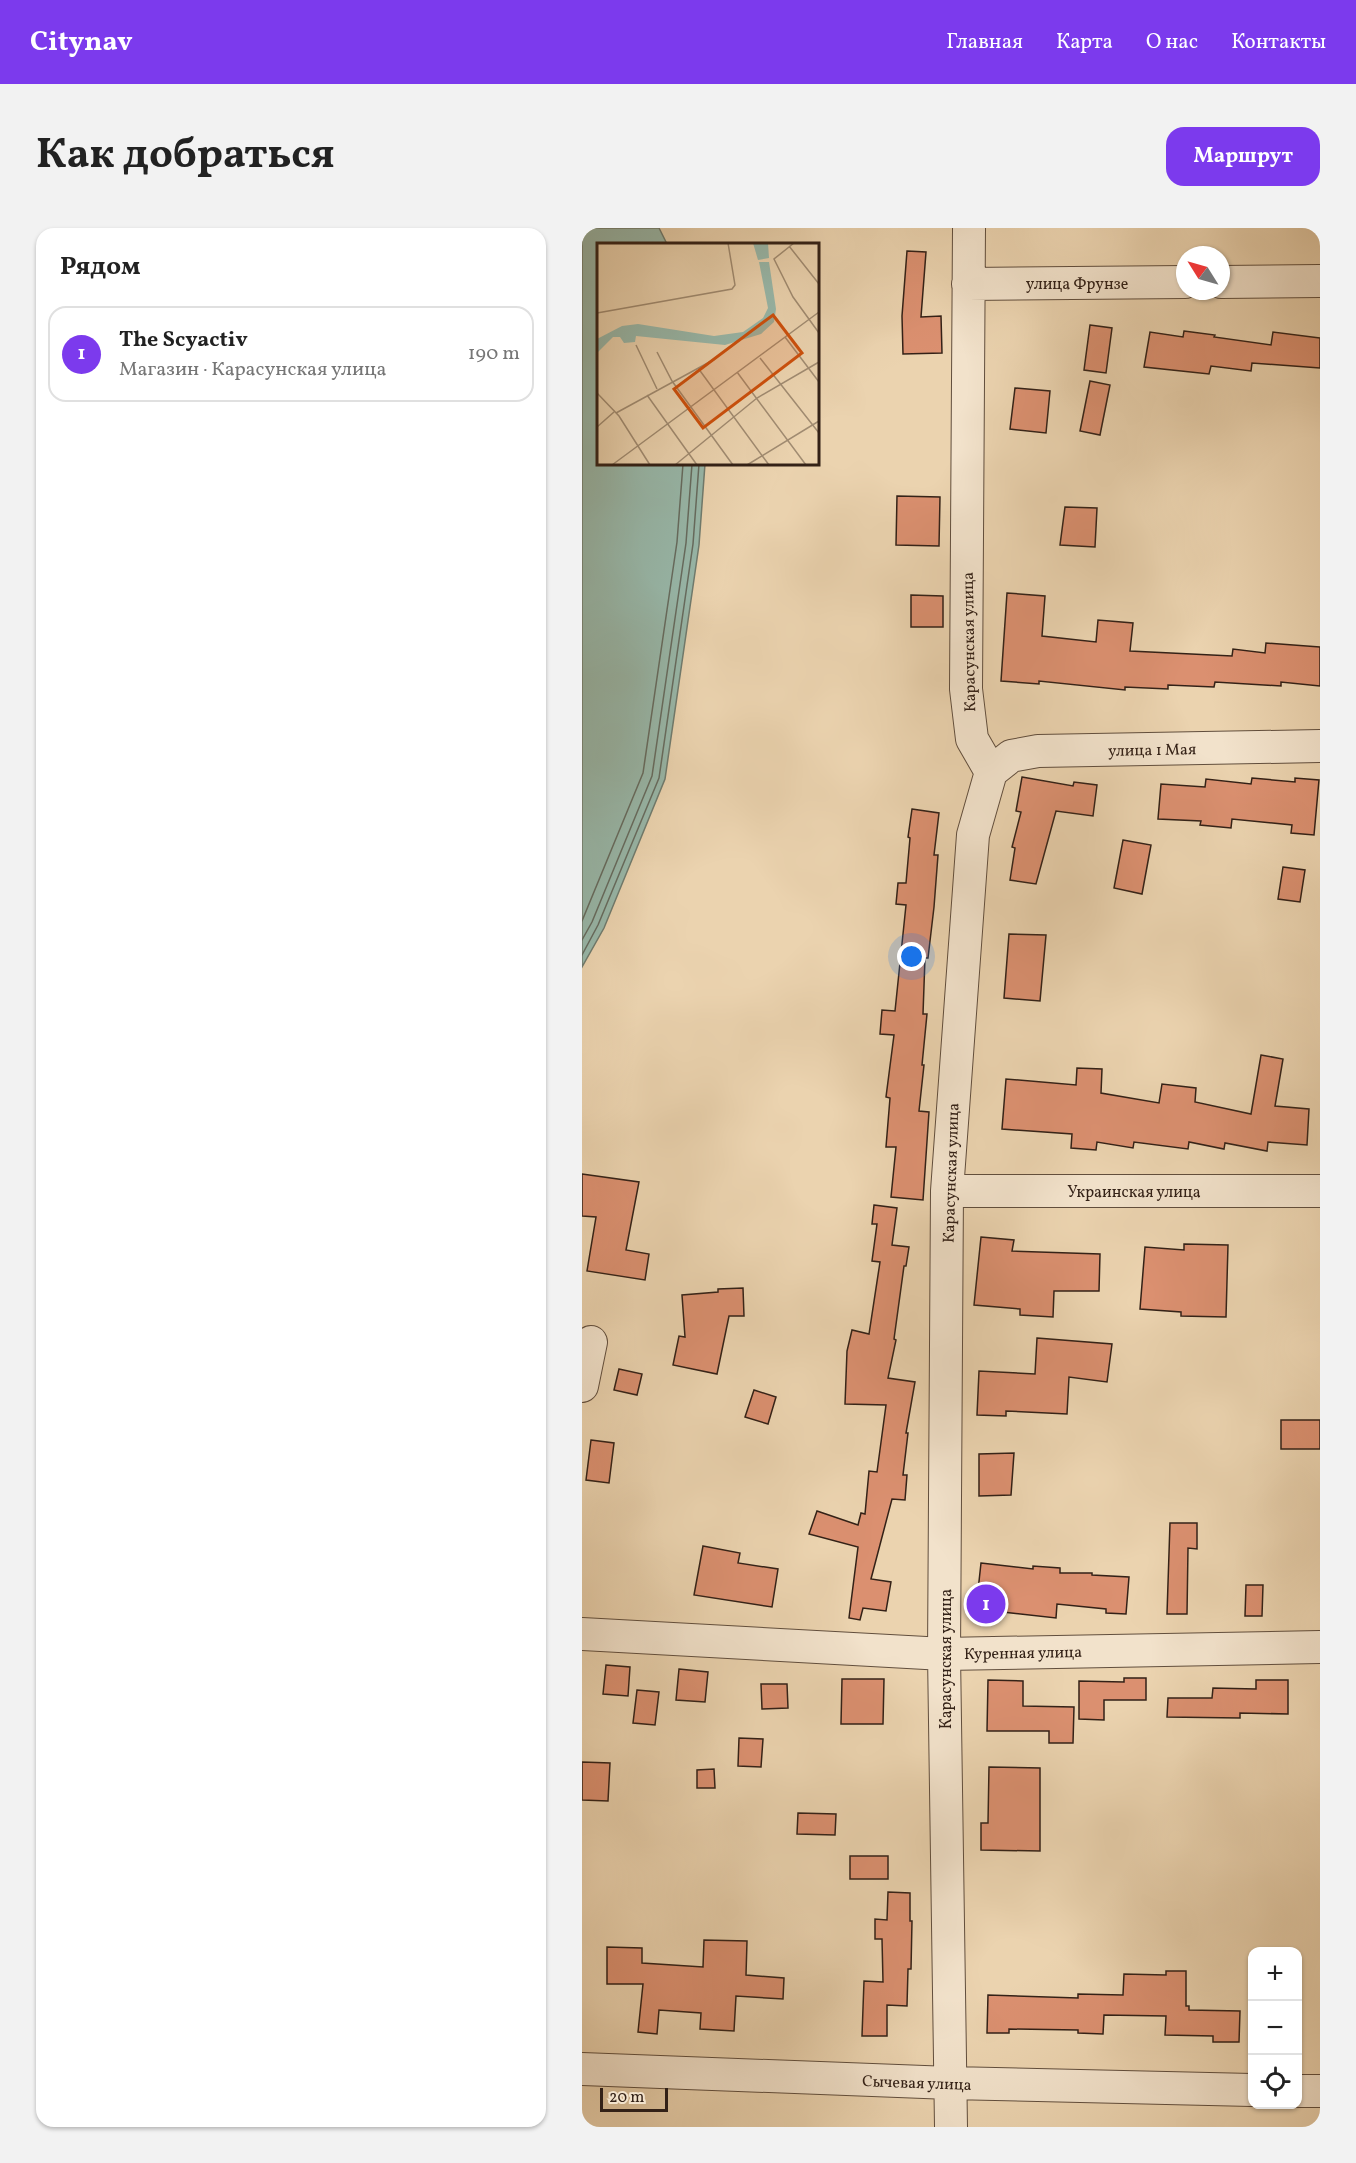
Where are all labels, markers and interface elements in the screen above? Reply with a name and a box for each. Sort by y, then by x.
text: Citynav [30,23,133,62]
text: Главная [946,28,1023,57]
text: Карта [1056,28,1113,57]
text: О нас [1146,28,1198,57]
text: Контакты [1231,28,1326,57]
text: Как добраться [36,127,335,186]
button: Маршрут [1166,127,1320,186]
inset map [597,243,819,465]
north arrow [1176,246,1230,300]
text: Рядом [60,249,140,285]
street label: улица Фрунзе [1026,274,1128,296]
text: The Scyactiv [119,325,248,356]
text: 1 [77,340,86,368]
text: 190 m [468,340,520,368]
text: Магазин · Карасунская улица [119,356,387,384]
street label: Карасунская улица [958,572,982,712]
street label: улица 1 Мая [1108,739,1196,763]
your location [897,942,926,971]
street label: Карасунская улица [939,1103,965,1244]
street label: Украинская улица [1067,1182,1201,1204]
pin: 1 [966,1582,1006,1626]
street label: Карасунская улица [936,1589,958,1729]
street label: Куренная улица [964,1642,1082,1666]
map controls [1248,1947,1302,2109]
button: + [1248,1947,1302,2001]
button: − [1248,2001,1302,2055]
button: locate [1248,2055,1302,2109]
street label: Сычевая улица [862,2071,972,2097]
scale bar [600,2085,668,2112]
text: 20 m [609,2087,644,2109]

